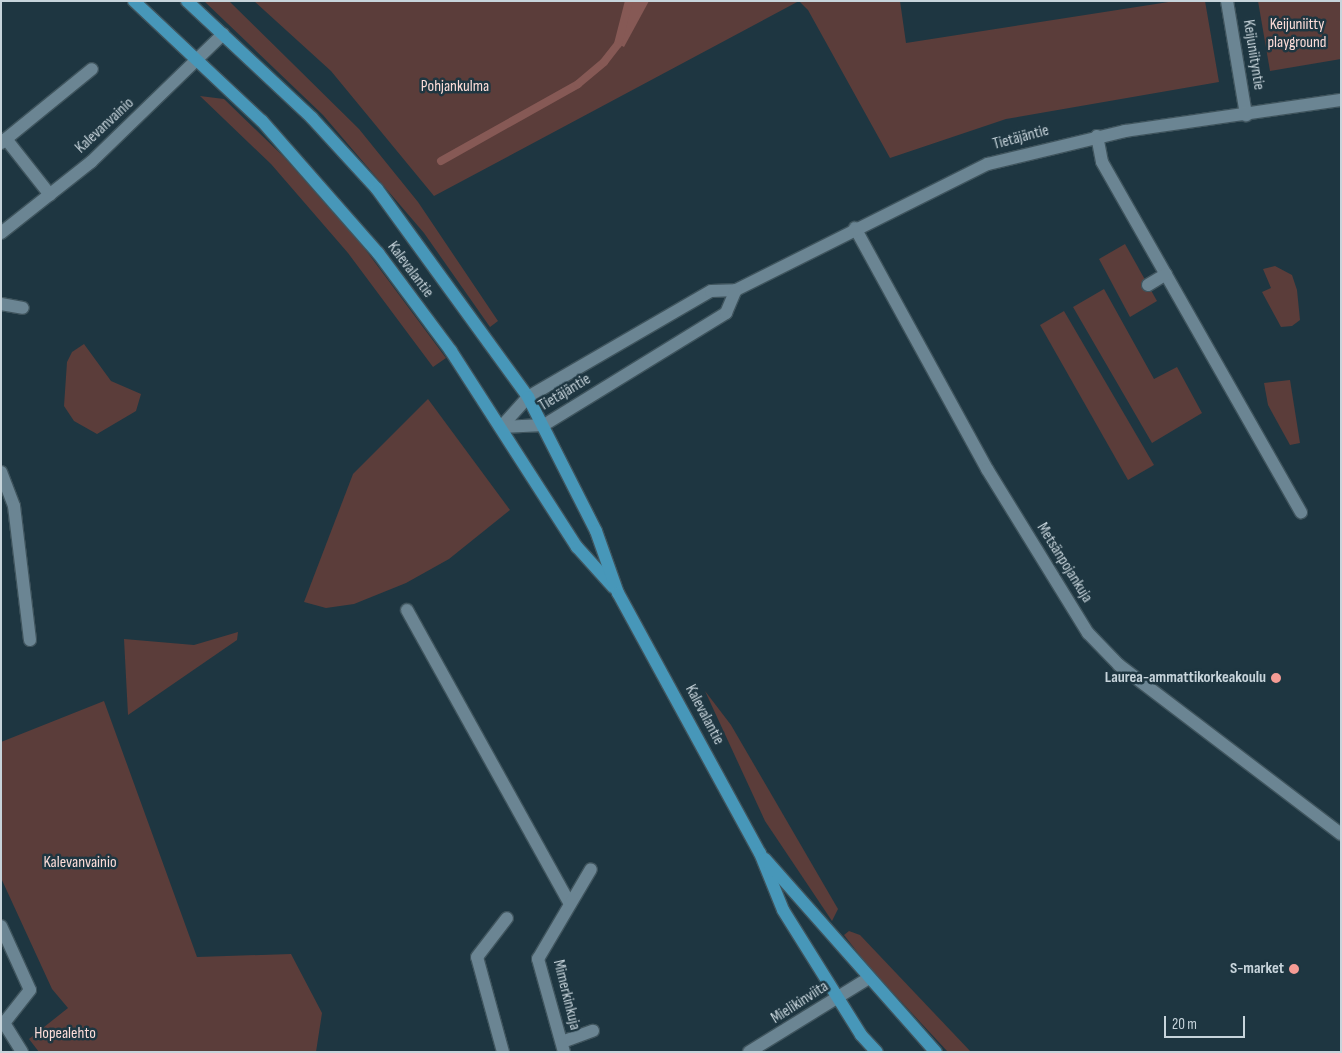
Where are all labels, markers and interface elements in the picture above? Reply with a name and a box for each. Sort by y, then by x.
park label: Keijuniitty playground [1268,15,1326,53]
street label: Keijuniityntie [1238,18,1268,92]
park label: Pohjankulma [421,77,489,97]
street label: Kalevanvainio [72,94,138,158]
street label: Tietäjäntie [991,121,1051,155]
street label: Kalevalantie [383,238,437,302]
street label: Tietäjäntie [536,370,594,416]
street label: Metsänpojankuja [1032,520,1096,606]
place label: Laurea-ammattikorkeakoulu [1105,668,1266,688]
marker: Laurea-ammattikorkeakoulu [1270,672,1282,684]
street label: Kalevalantie [680,682,728,748]
park label: Kalevanvainio [43,853,117,873]
street label: Mimerkinkuja [548,958,584,1032]
place label: S-market [1230,959,1284,979]
marker: S-market [1288,963,1300,975]
street label: Mielikinviita [768,977,832,1029]
scale bar [1167,1006,1248,1038]
text: 20 m [1172,1015,1197,1034]
park label: Hopealehto [34,1024,96,1044]

